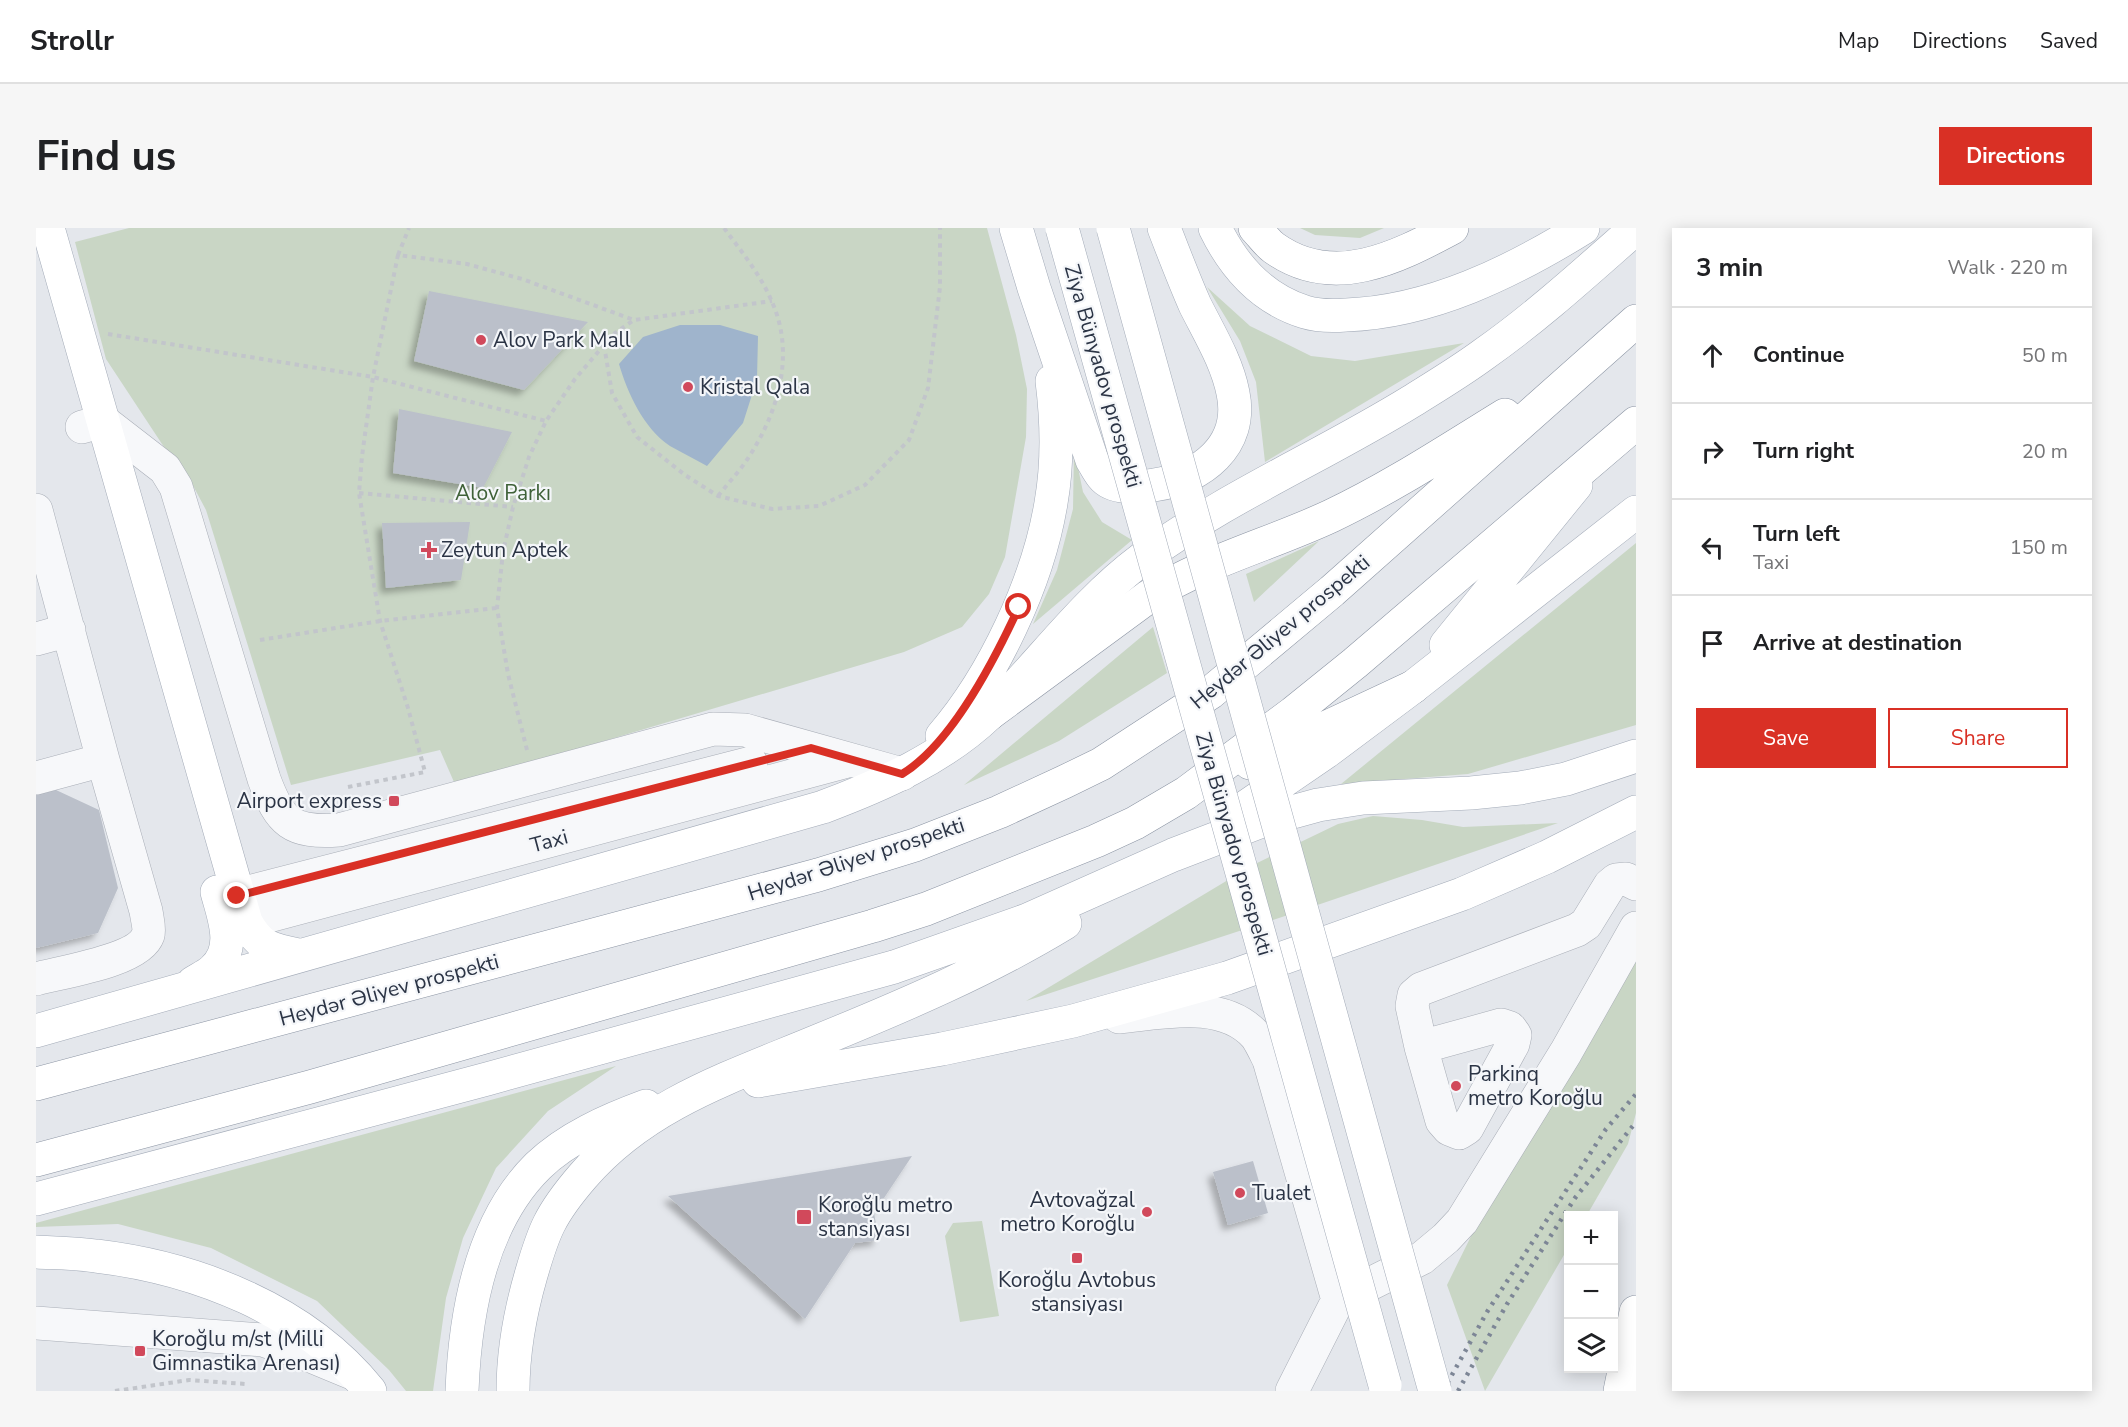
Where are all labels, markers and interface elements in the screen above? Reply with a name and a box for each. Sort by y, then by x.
text: Strollr [30,22,114,60]
text: Map [1838,27,1879,55]
text: Directions [1912,27,2007,55]
text: Saved [2040,27,2098,55]
button: Directions [1939,127,2092,185]
text: Find us [36,128,176,185]
text: 3 min [1696,250,1763,285]
text: Walk · 220 m [1948,254,2068,281]
street label: Ziya Bünyadov prospekti [1058,261,1148,491]
place label: Alov Park Mall [493,326,632,354]
marker: Alov Park Mall [474,333,488,347]
icon: ahead [1696,339,1729,372]
text: Continue [1753,340,1844,370]
text: 50 m [2022,342,2068,369]
place label: Kristal Qala [700,373,810,401]
marker: Kristal Qala [681,380,695,394]
icon: right [1696,435,1729,468]
text: Turn right [1753,436,1854,466]
text: 20 m [2022,438,2068,465]
park label: Alov Parkı [455,479,551,507]
text: Turn left [1753,519,1840,549]
icon: left [1696,531,1729,564]
text: 150 m [2010,534,2068,561]
place label: Zeytun Aptek [441,536,568,564]
marker: Zeytun Aptek [422,543,436,557]
street label: Heydər Əliyev prospekti [1184,549,1376,715]
text: Taxi [1753,549,1789,576]
route start [1005,593,1031,619]
icon: arrive [1696,627,1729,660]
text: Arrive at destination [1753,628,1962,658]
button: Save [1696,708,1876,768]
button: Share [1888,708,2068,768]
street label: Ziya Bünyadov prospekti [1189,729,1279,959]
place label: Airport express [236,787,382,815]
marker: Airport express [387,794,401,808]
street label: Heydər Əliyev prospekti [744,811,968,907]
street label: Taxi [527,823,571,859]
route end [223,882,249,908]
street label: Heydər Əliyev prospekti [276,947,502,1033]
place label: Parkinq metro Koroğlu [1468,1060,1603,1112]
marker: Parkinq metro Koroğlu [1449,1079,1463,1093]
place label: Tualet [1252,1179,1311,1207]
place label: Avtovağzal metro Koroğlu [1000,1186,1136,1238]
marker: Tualet [1233,1186,1247,1200]
place label: Koroğlu metro stansiyası [818,1191,953,1243]
marker: Avtovağzal metro Koroğlu [1140,1205,1154,1219]
marker: Koroğlu metro stansiyası [795,1208,813,1226]
map controls [1564,1211,1618,1373]
button: + [1564,1211,1618,1265]
marker: Koroğlu Avtobus stansiyası [1070,1251,1084,1265]
button: − [1564,1265,1618,1319]
place label: Koroğlu Avtobus stansiyası [998,1266,1156,1318]
button: layers [1564,1319,1618,1373]
place label: Koroğlu m/st (Milli Gimnastika Arenası) [152,1325,341,1377]
marker: Koroğlu m/st (Milli Gimnastika Arenası) [133,1344,147,1358]

